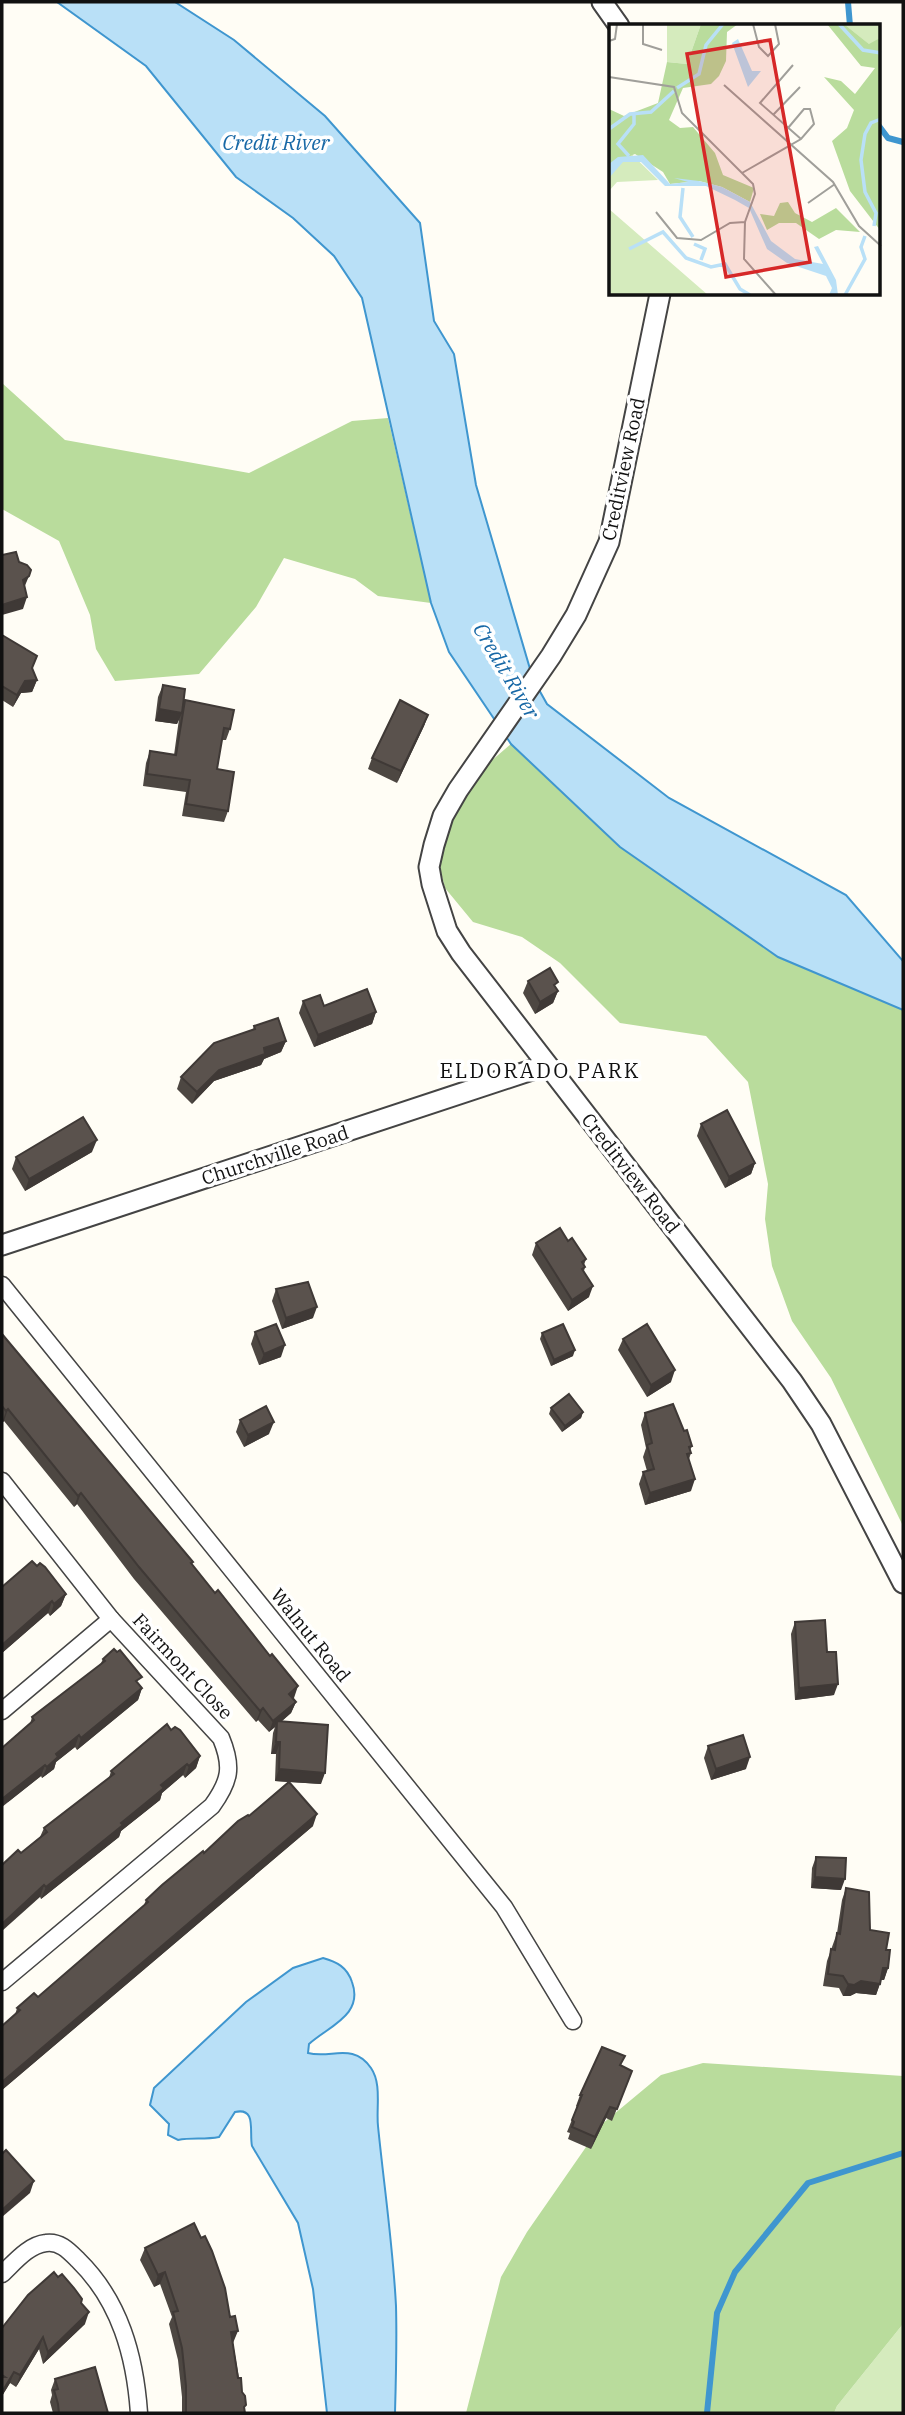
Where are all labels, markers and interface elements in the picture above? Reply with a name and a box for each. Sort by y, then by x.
inset map [609,24,880,296]
water label: Credit River [222,128,331,156]
street label: Creditview Road [596,395,650,543]
water label: Credit River [467,617,547,724]
district label: ELDORADO PARK [439,1056,641,1084]
street label: Creditview Road [577,1108,685,1238]
street label: Churchville Road [198,1120,352,1190]
street label: Walnut Road [266,1583,356,1687]
street label: Fairmont Close [128,1608,238,1724]

